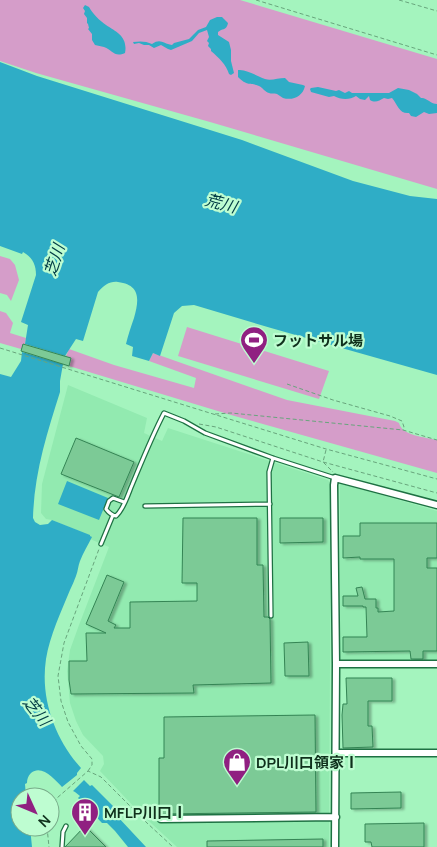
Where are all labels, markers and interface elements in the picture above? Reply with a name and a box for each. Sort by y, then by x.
water label: 荒川 [203,188,241,218]
water label: 芝川 [39,239,70,279]
sports icon: フットサル場 [239,325,269,364]
place label: フットサル場 [273,330,363,351]
water label: 芝川 [18,692,57,732]
shop icon: DPL川口領家Ⅰ [222,747,252,786]
place label: DPL川口領家Ⅰ [256,752,359,773]
north arrow [10,787,60,837]
building icon: MFLP川口Ⅰ [70,797,100,836]
place label: MFLP川口Ⅰ [104,802,187,823]
text: N [34,811,55,832]

